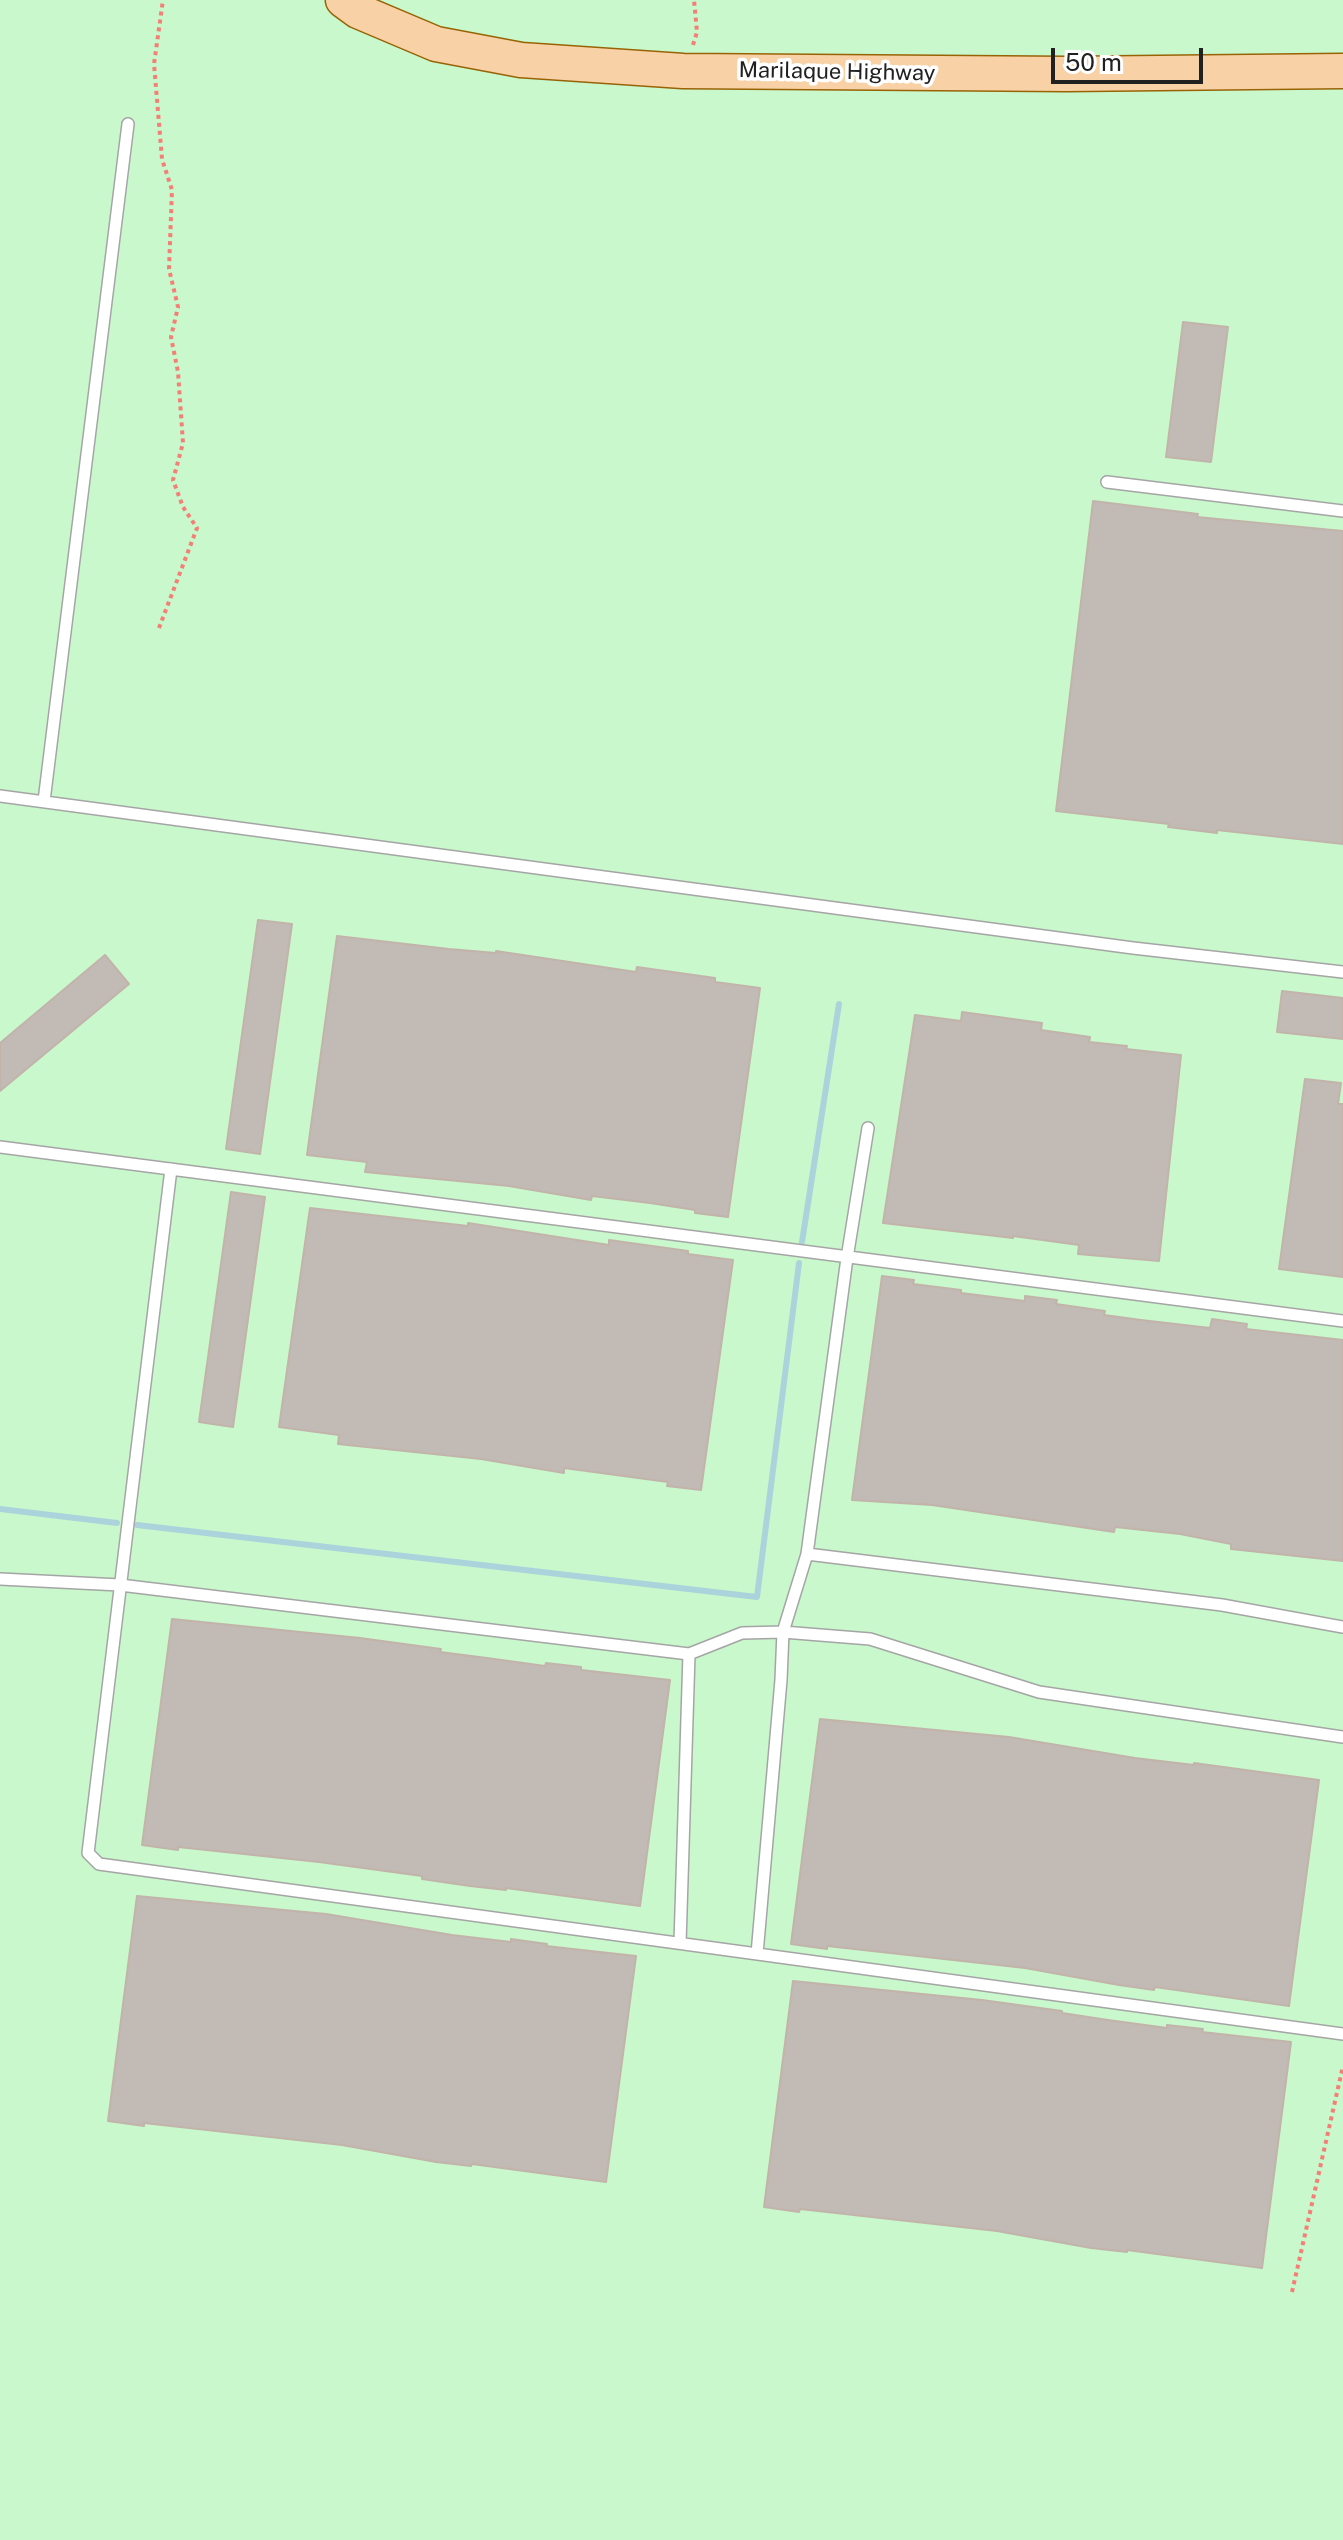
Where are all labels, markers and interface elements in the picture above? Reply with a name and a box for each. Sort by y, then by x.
scale bar [1055,32,1207,82]
text: 50 m [1065,48,1122,76]
street label: Marilaque Highway [738,57,936,87]

